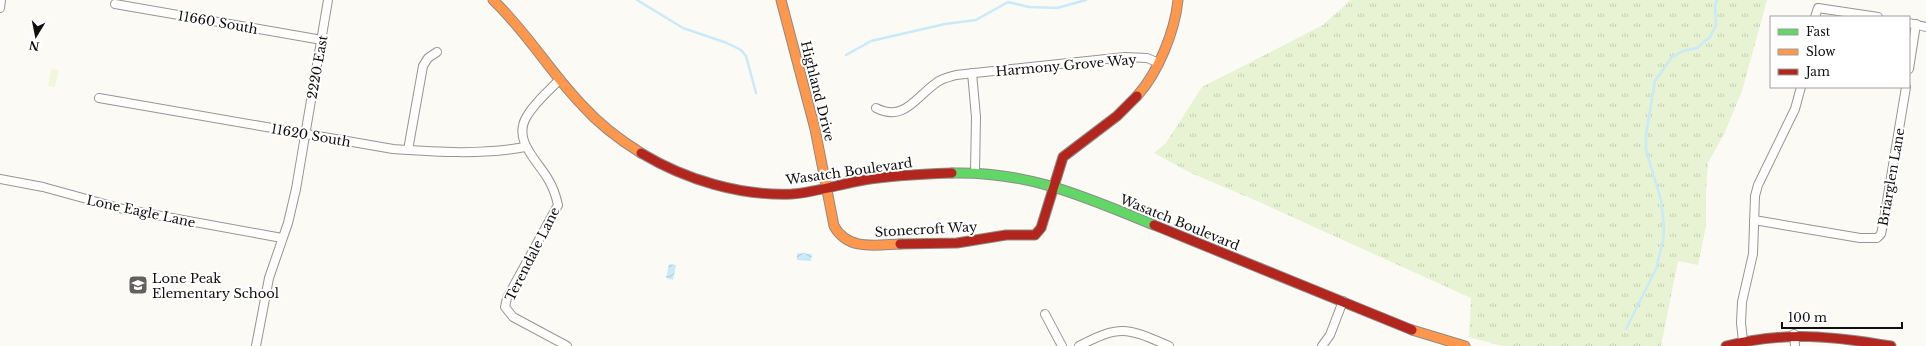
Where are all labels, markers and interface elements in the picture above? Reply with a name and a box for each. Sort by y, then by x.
street label: 11660 South [177,7,259,38]
north arrow [16,16,56,56]
legend [1770,16,1910,88]
text: Fast [1806,24,1831,39]
street label: 2220 East [304,34,331,100]
text: N [27,38,41,54]
street label: Highland Drive [797,39,838,143]
text: Slow [1806,44,1836,59]
street label: Harmony Grove Way [995,51,1138,80]
text: Jam [1804,64,1830,79]
street label: 11620 South [270,120,352,151]
street label: Briarglen Lane [1875,127,1908,227]
street label: Wasatch Boulevard [784,154,914,189]
street label: Wasatch Boulevard [1117,190,1242,254]
street label: Lone Eagle Lane [85,192,197,231]
street label: Terendale Lane [501,204,563,304]
street label: Stonecroft Way [874,218,978,241]
place label: Lone Peak Elementary School [152,270,279,302]
school or university icon: Lone Peak Elementary School [127,274,149,296]
scale bar [1782,304,1902,330]
text: 100 m [1788,310,1827,325]

